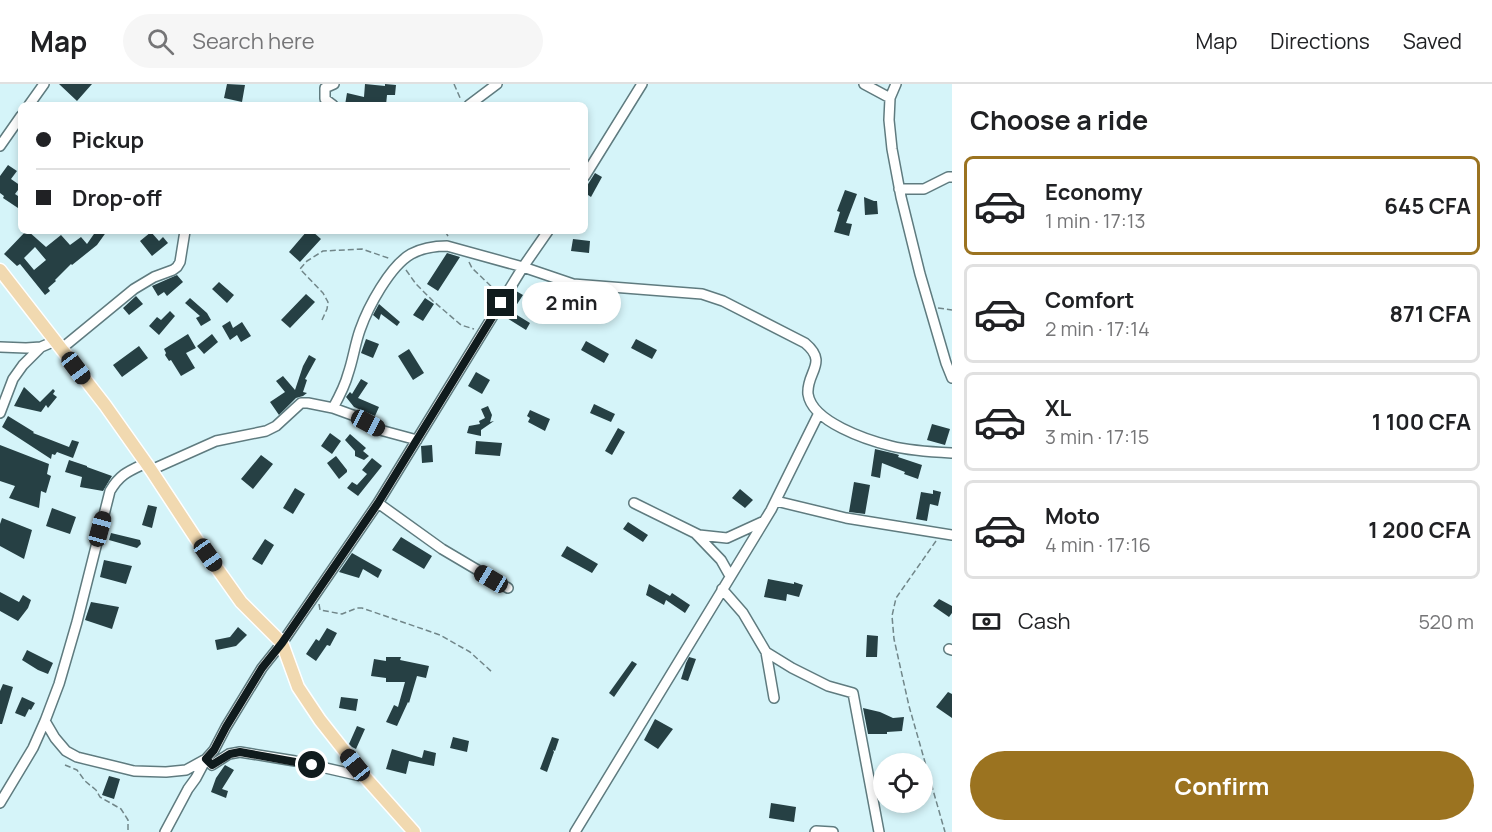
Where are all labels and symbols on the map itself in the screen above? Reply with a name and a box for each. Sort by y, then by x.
callout: 2 min [522,282,621,324]
route end [487,289,514,316]
car [58,348,94,388]
car [348,407,388,439]
car [87,509,113,549]
car [190,535,226,575]
car [471,562,511,596]
car [337,745,373,785]
route start [298,751,325,778]

